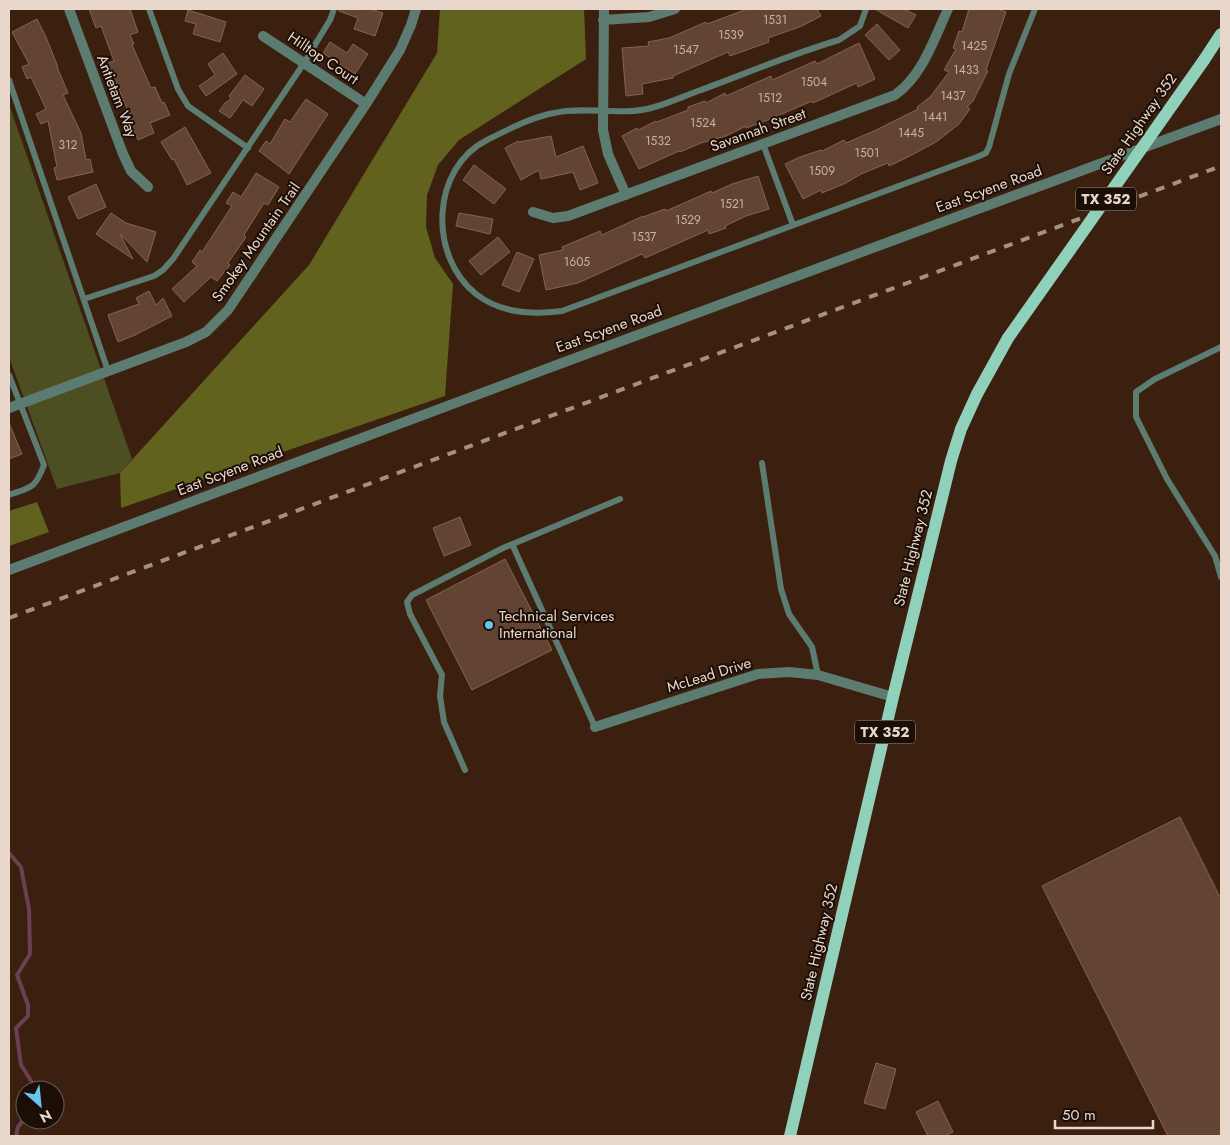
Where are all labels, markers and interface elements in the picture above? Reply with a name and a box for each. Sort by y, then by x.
house number: 1531 [763,11,787,29]
street label: Hilltop Court [283,26,363,90]
house number: 1539 [718,26,744,44]
house number: 1425 [961,37,987,55]
house number: 1547 [673,41,699,59]
street label: Antietam Way [91,51,143,141]
house number: 1433 [953,61,979,79]
street label: State Highway 352 [1096,69,1182,179]
house number: 1504 [801,73,827,91]
house number: 1437 [940,87,966,105]
house number: 1512 [758,89,782,107]
street label: Savannah Street [707,102,809,157]
house number: 1441 [923,108,947,126]
house number: 1524 [690,114,716,132]
house number: 1445 [898,124,924,142]
house number: 1532 [645,132,671,150]
house number: 312 [59,136,78,154]
house number: 1501 [855,144,879,162]
street label: East Scyene Road [933,160,1045,218]
house number: 1509 [809,162,835,180]
street label: Smokey Mountain Trail [206,178,306,306]
road number: TX 352 [1076,188,1136,210]
house number: 1521 [720,195,744,213]
house number: 1529 [675,211,701,229]
house number: 1537 [632,228,657,246]
house number: 1605 [564,253,590,271]
street label: East Scyene Road [553,300,665,358]
street label: East Scyene Road [174,441,286,501]
street label: State Highway 352 [888,487,938,609]
place label: Technical Services International [499,605,614,644]
marker: Technical Services International [483,619,495,631]
street label: McLead Drive [664,652,754,698]
road number: TX 352 [855,720,915,744]
street label: State Highway 352 [795,881,843,1003]
north arrow [15,1080,65,1130]
scale bar [1055,1098,1152,1130]
text: 50 m [1062,1104,1096,1126]
text: N [36,1105,55,1128]

